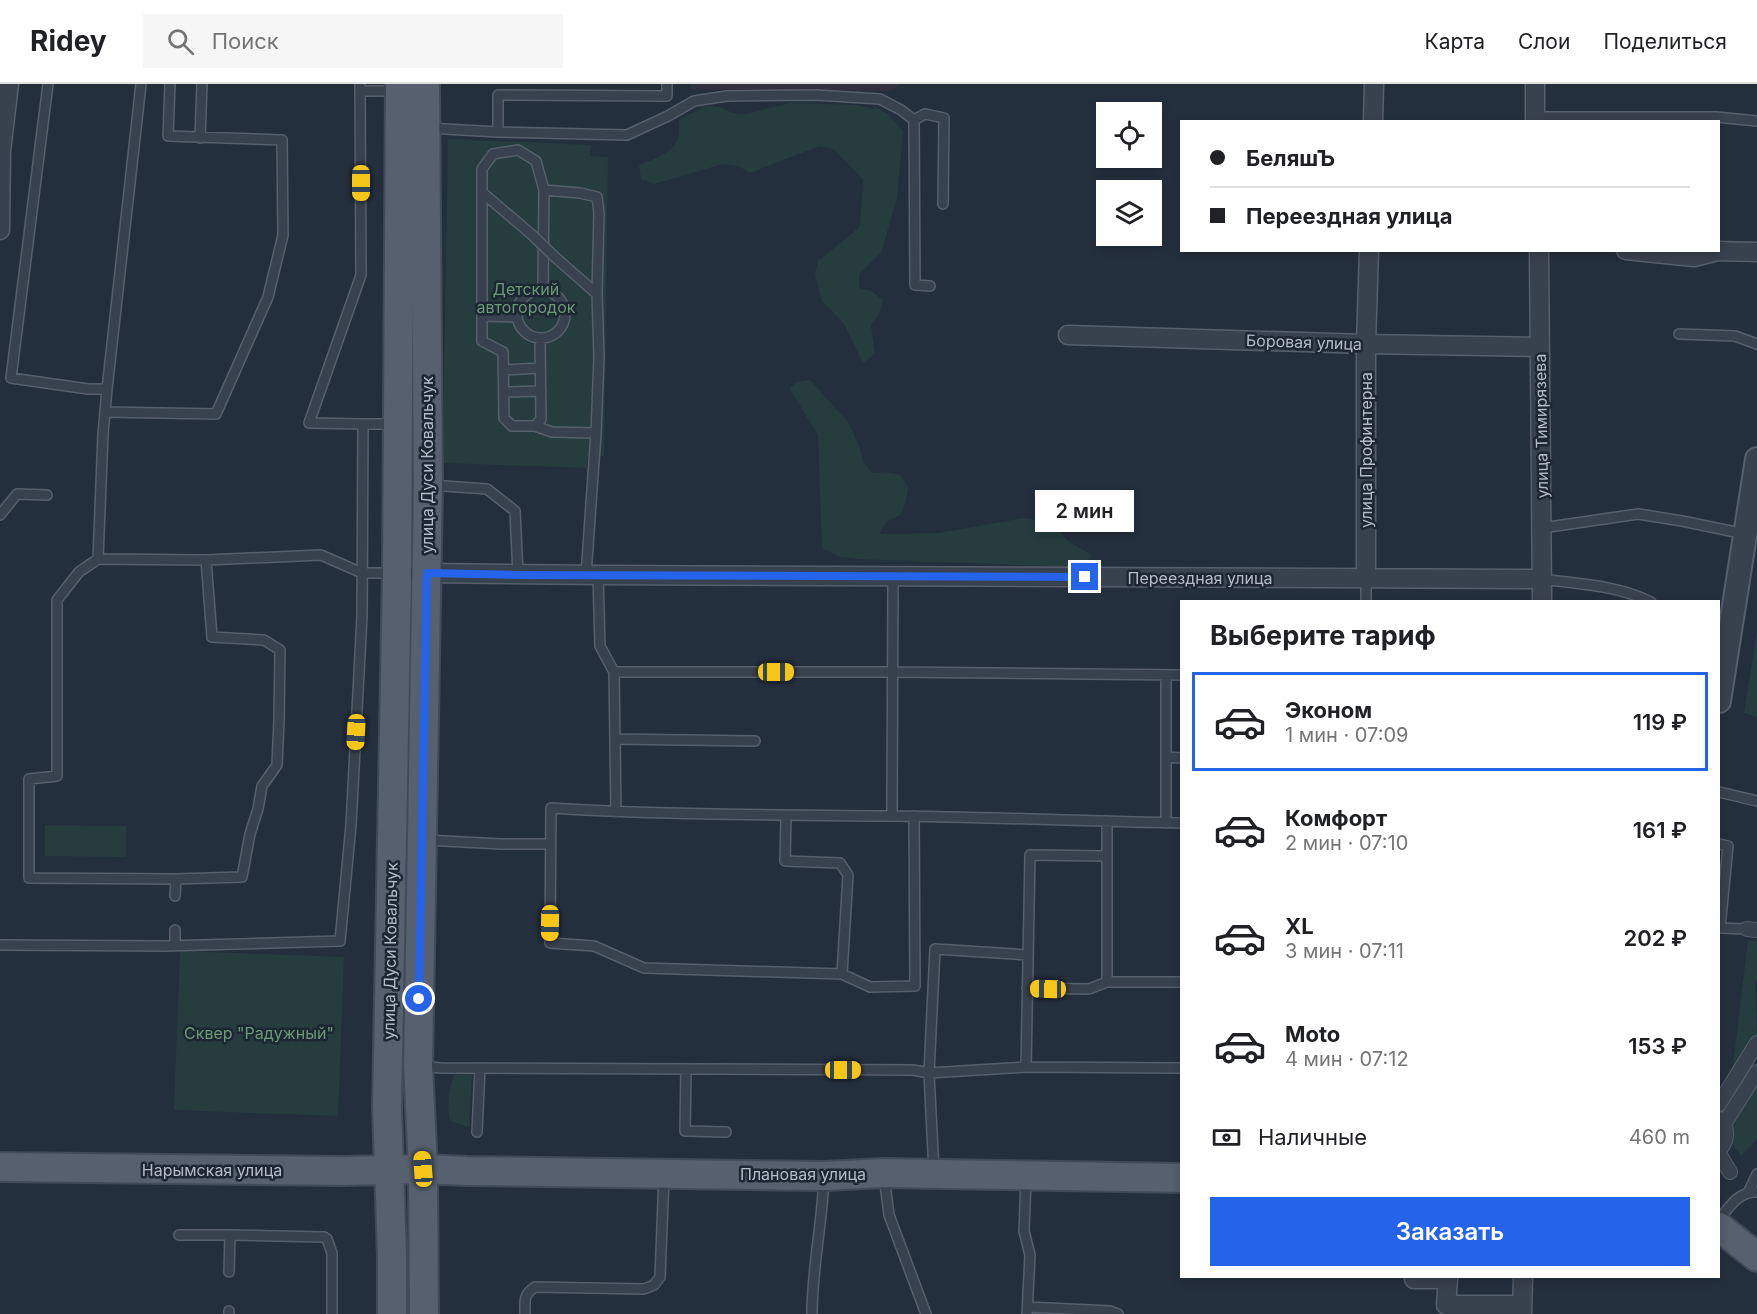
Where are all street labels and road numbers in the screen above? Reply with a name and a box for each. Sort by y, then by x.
street label: Боровая улица [1246,330,1362,354]
street label: улица Тимирязева [1530,354,1552,498]
street label: улица Профинтерна [1356,372,1376,528]
street label: улица Дуси Ковальчук [417,376,437,554]
street label: Переездная улица [1128,568,1272,588]
street label: улица Дуси Ковальчук [378,862,402,1040]
street label: Нарымская улица [142,1160,282,1180]
street label: Плановая улица [740,1164,866,1184]

